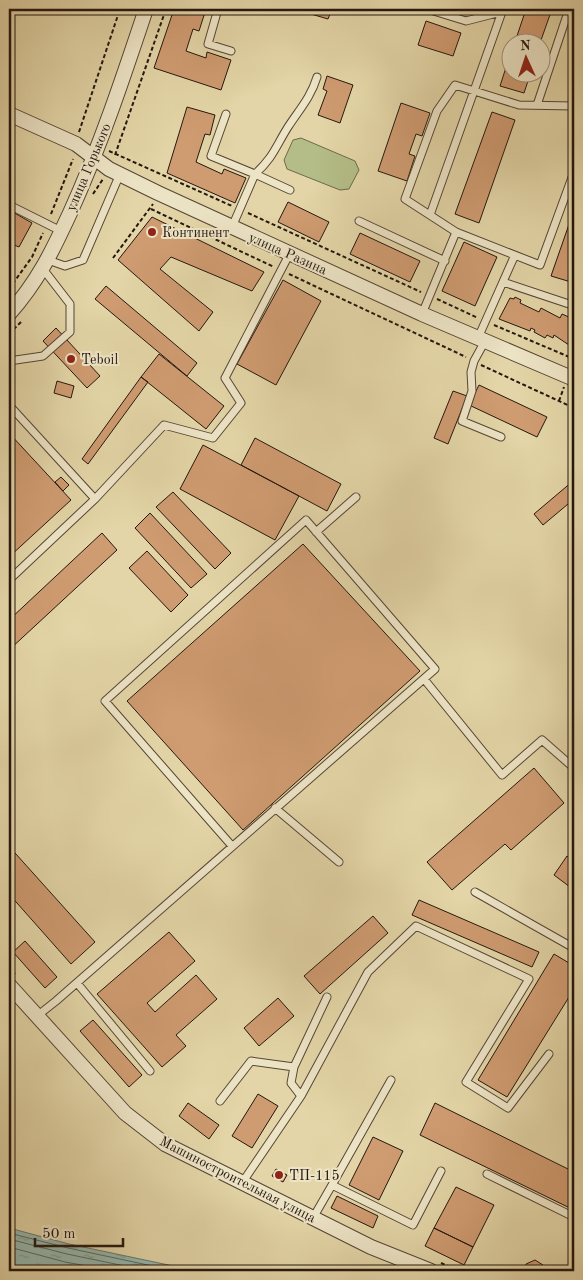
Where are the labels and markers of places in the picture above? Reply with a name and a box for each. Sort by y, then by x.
marker: Континент [146,226,158,238]
place label: Континент [162,226,230,240]
marker: Teboil [65,353,77,365]
place label: Teboil [81,353,118,367]
marker: ТП-115 [273,1169,285,1181]
place label: ТП-115 [289,1169,340,1183]

